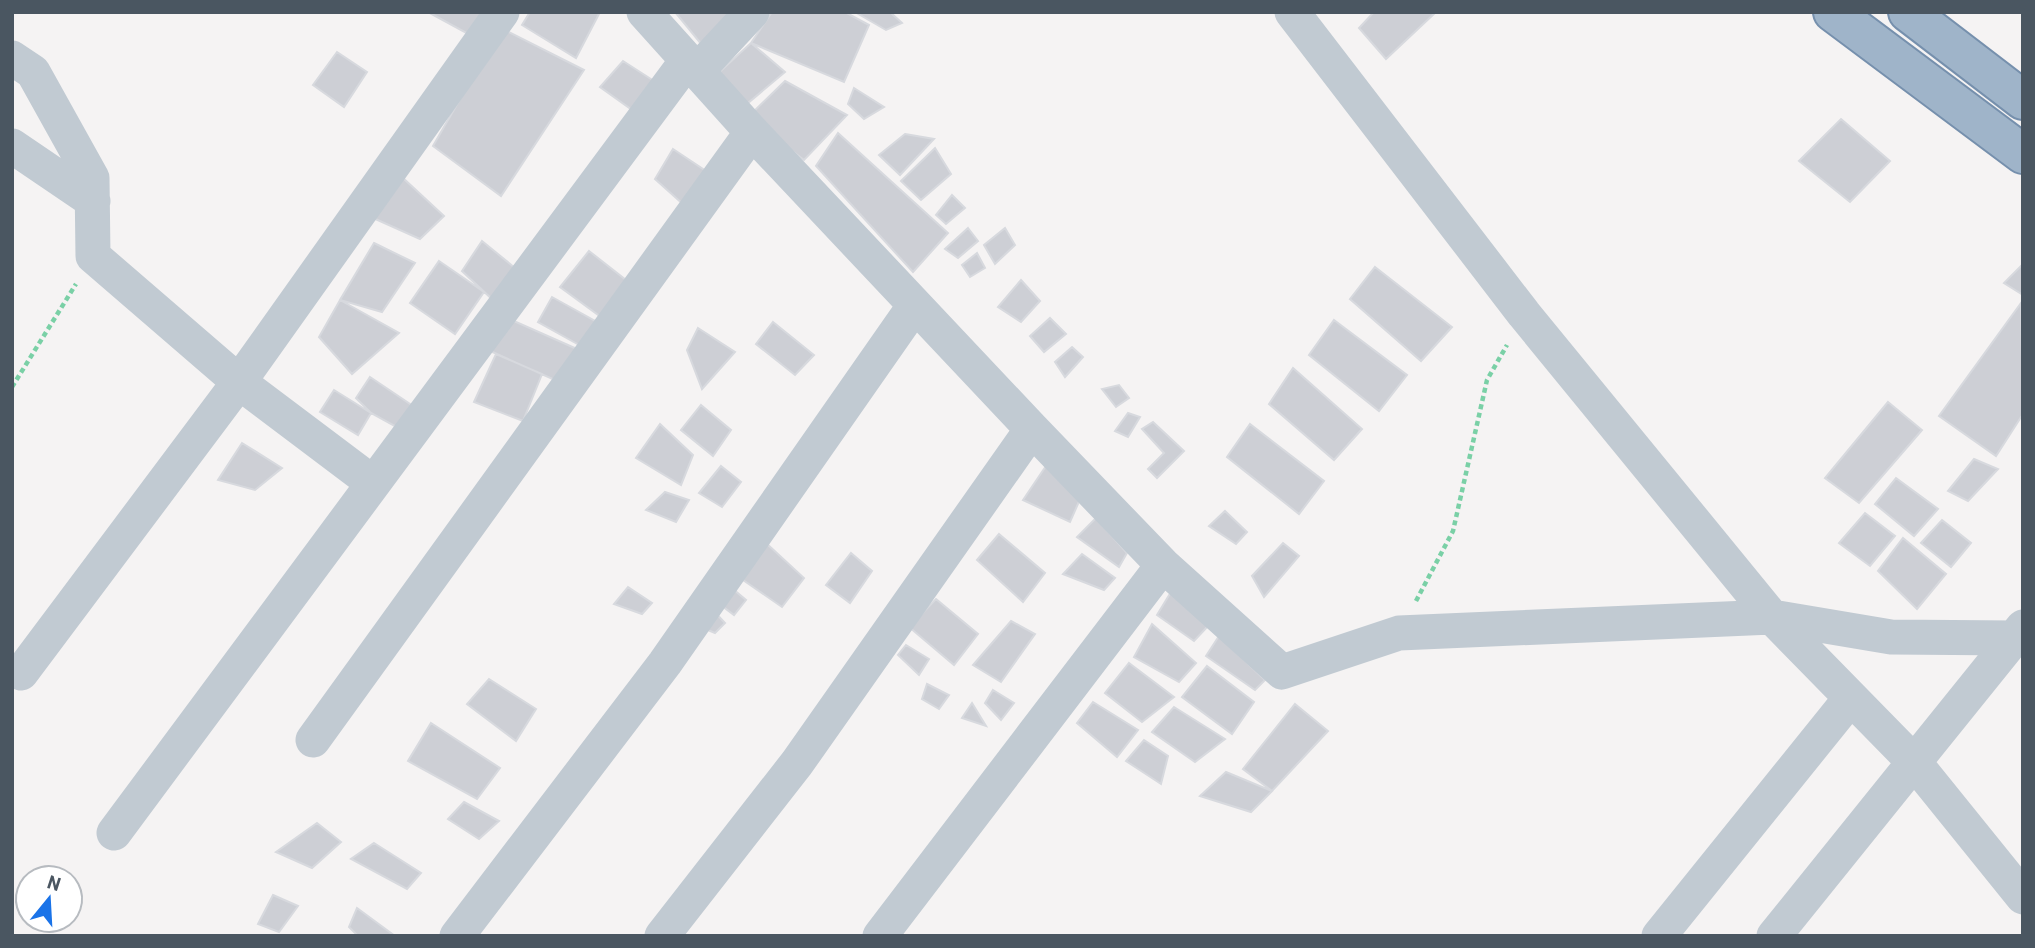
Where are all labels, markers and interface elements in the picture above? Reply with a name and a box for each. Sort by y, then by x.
north arrow [14,864,84,934]
text: N [45,869,64,895]

